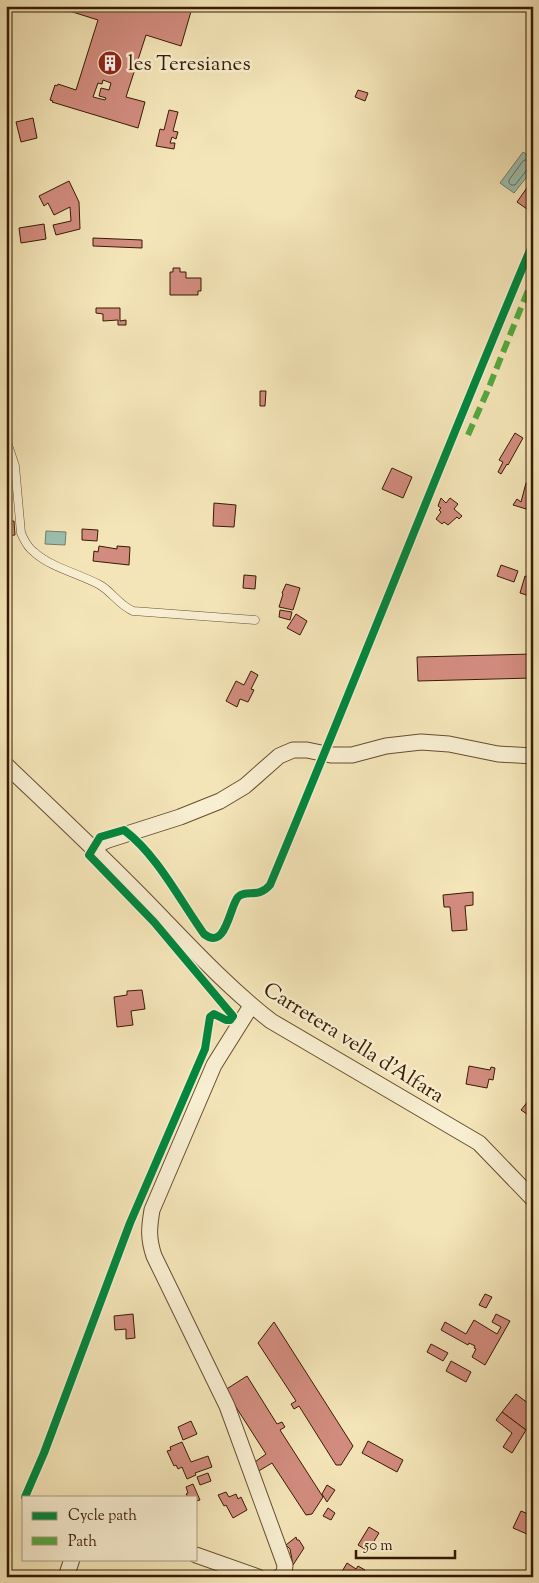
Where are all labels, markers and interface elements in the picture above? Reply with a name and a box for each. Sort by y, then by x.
building icon: les Teresianes [97,50,123,76]
place label: les Teresianes [128,50,251,80]
street label: Carretera vella d'Alfara [257,976,449,1112]
legend [22,1496,198,1560]
text: Cycle path [68,1506,137,1527]
scale bar [356,1528,455,1560]
text: Path [68,1532,97,1553]
text: 50 m [363,1536,393,1557]

